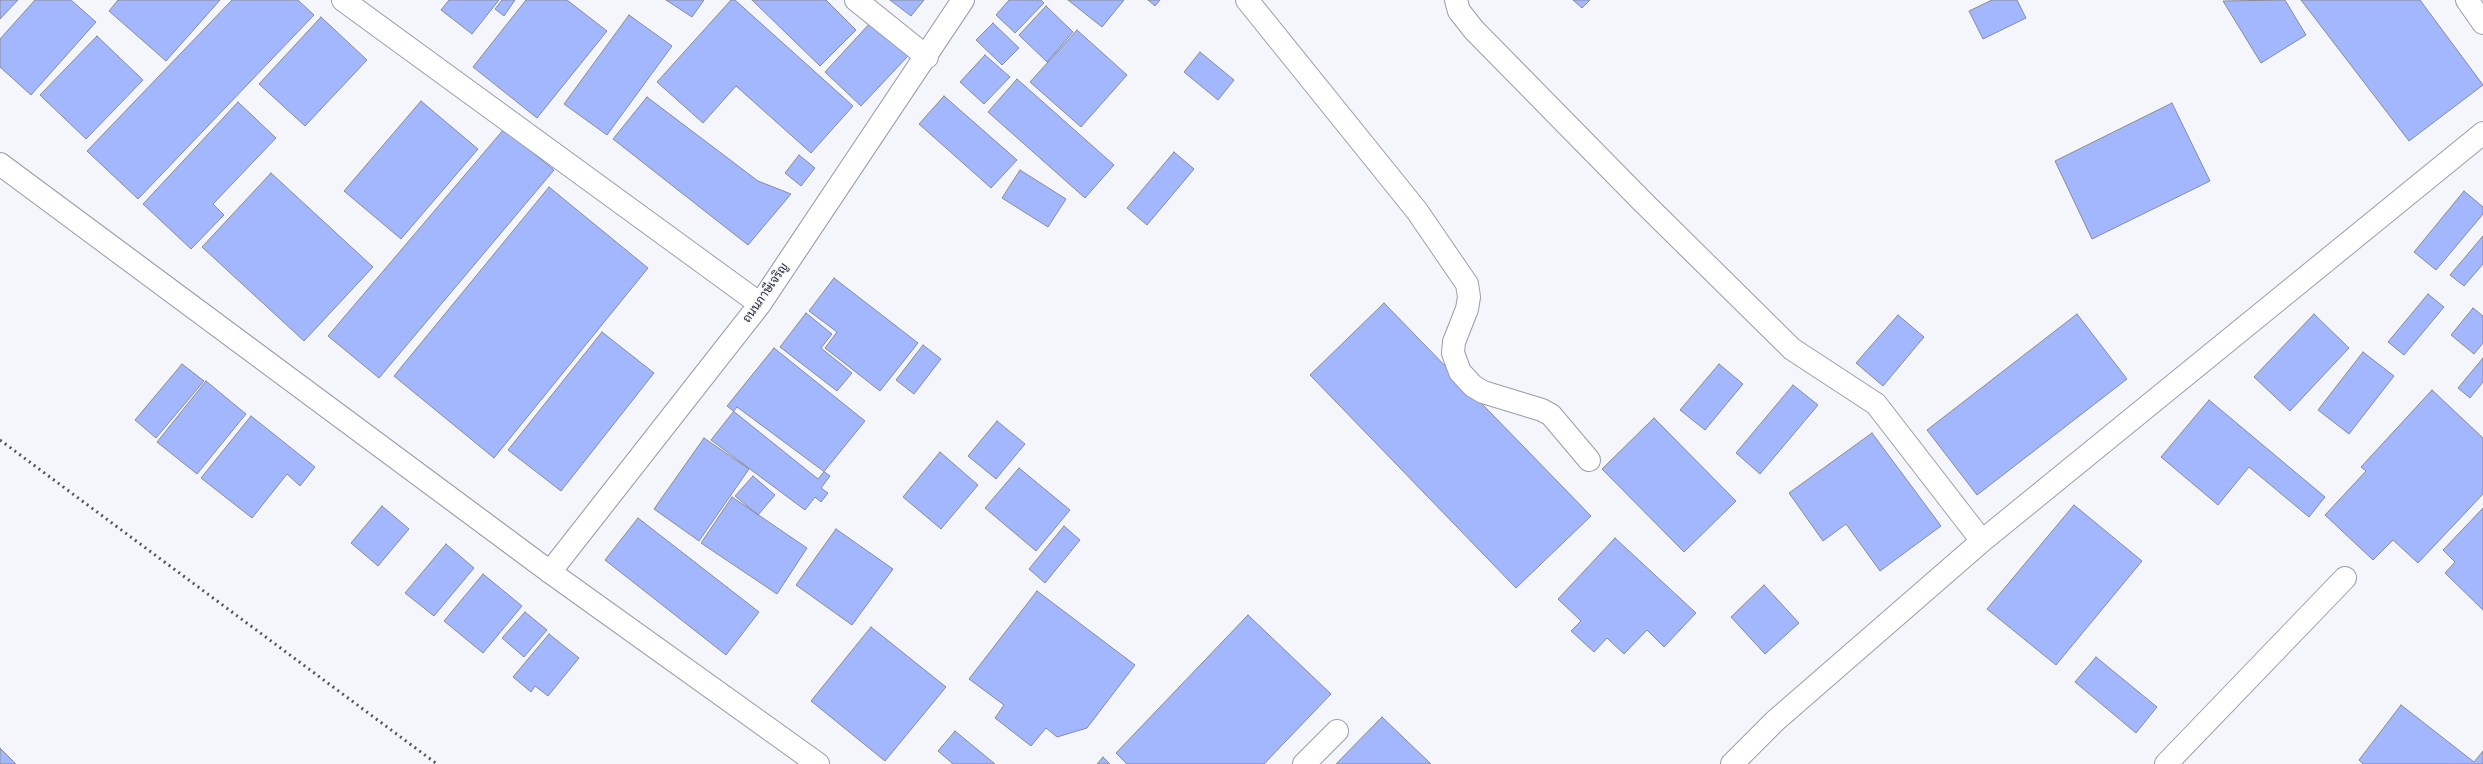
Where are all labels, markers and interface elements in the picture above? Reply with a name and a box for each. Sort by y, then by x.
street label: ถนนภาษีเจริญ [740,260,792,326]

